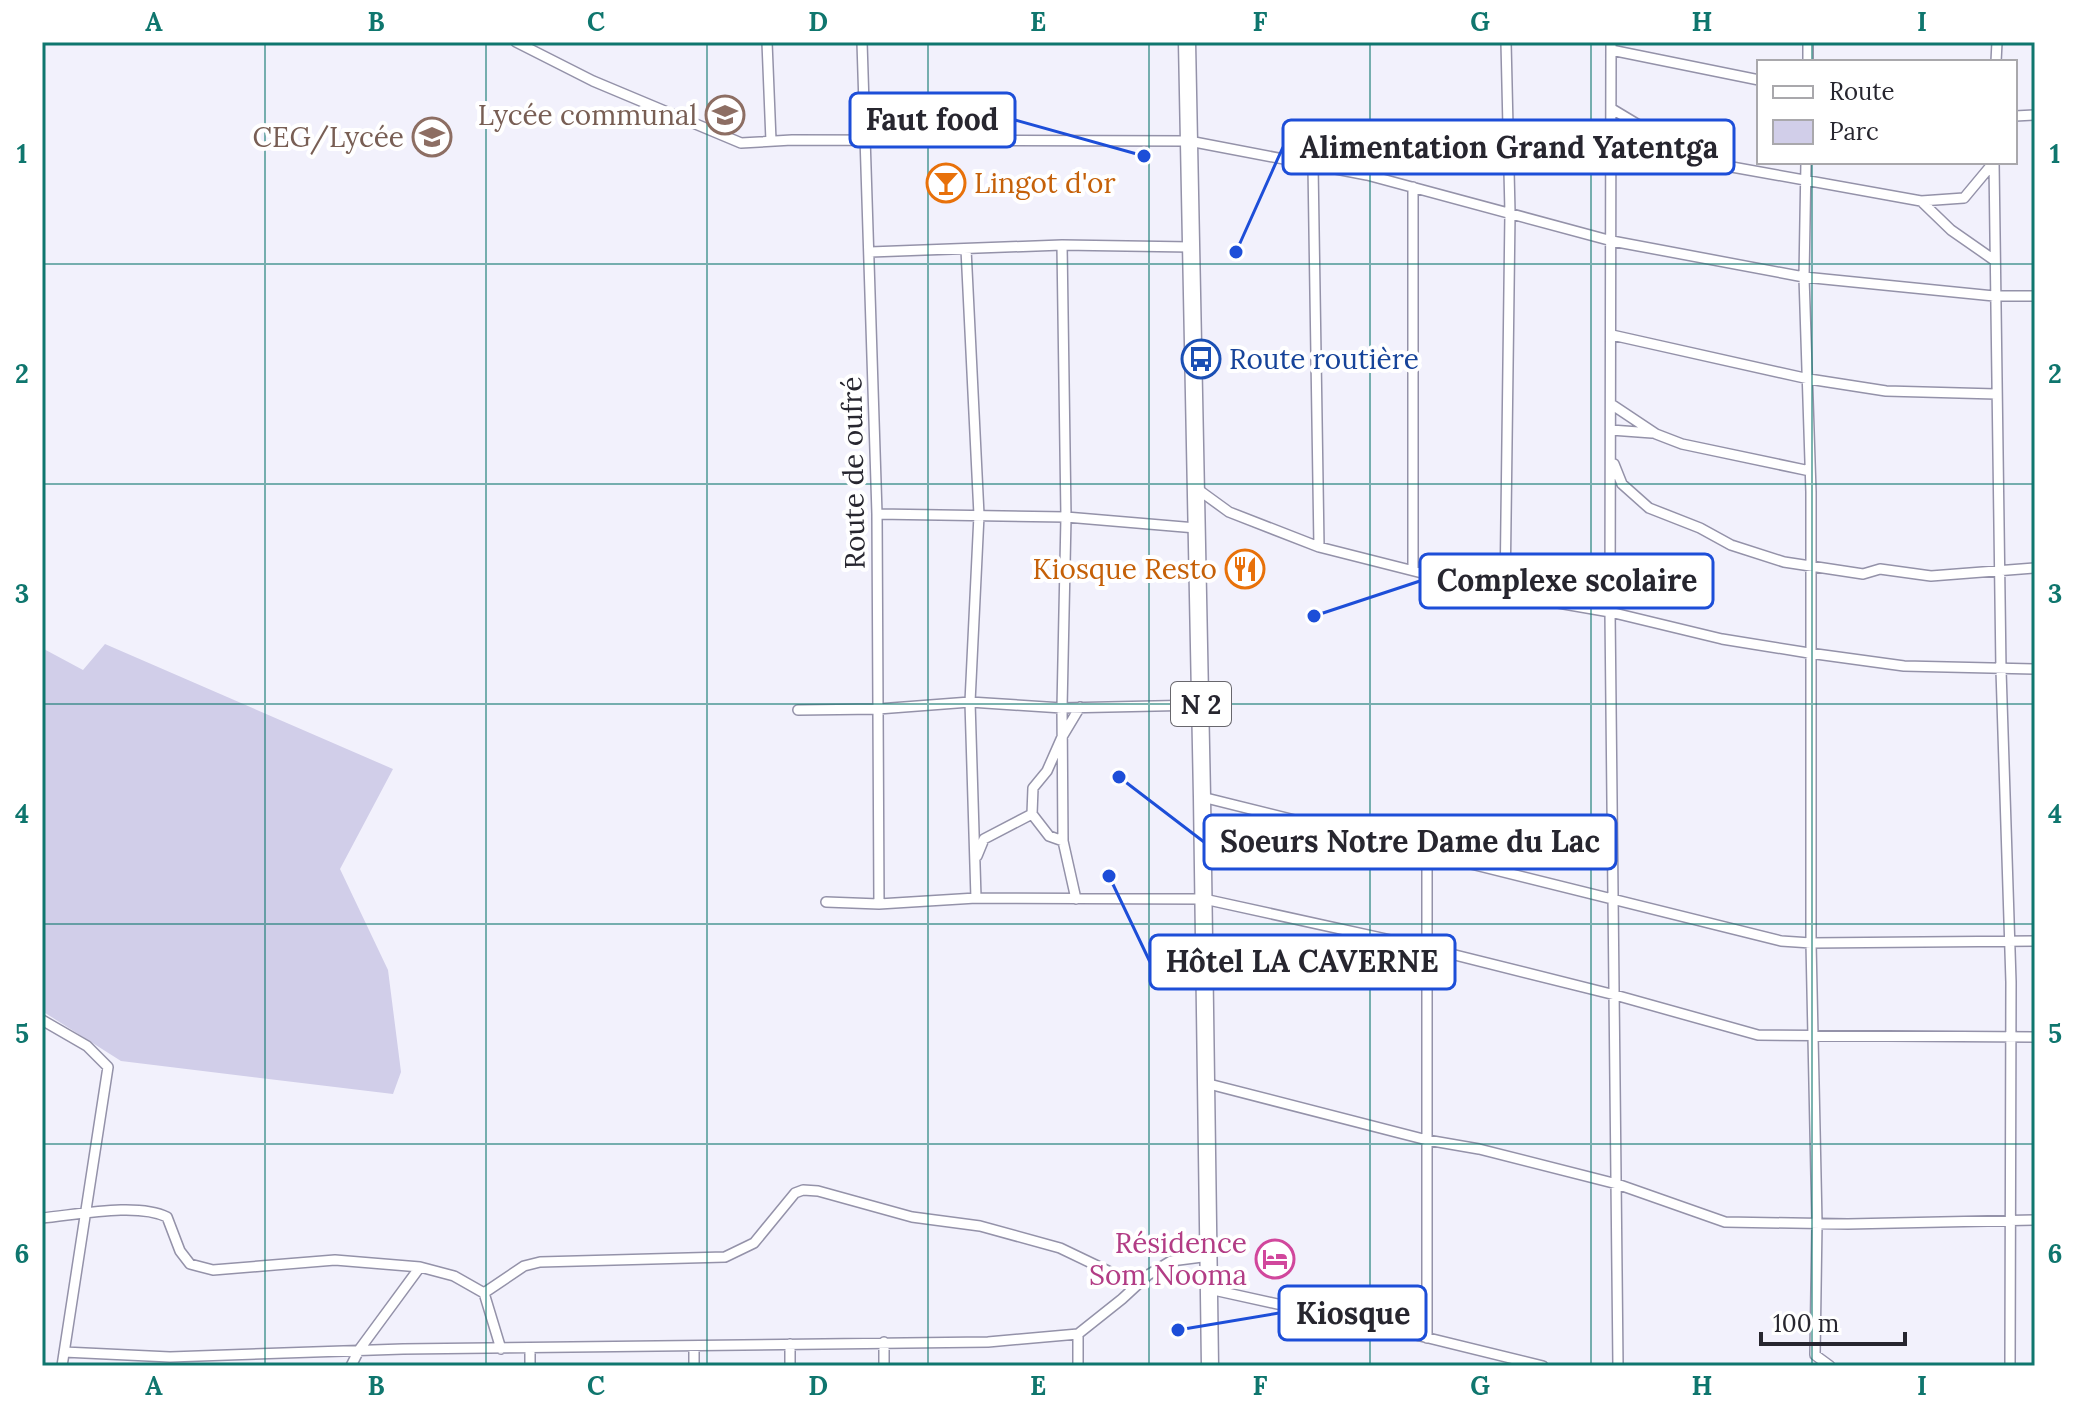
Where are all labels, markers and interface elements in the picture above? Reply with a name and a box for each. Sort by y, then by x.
text: A [145,5,163,38]
text: B [367,5,385,38]
text: C [587,5,605,38]
text: D [808,5,828,38]
text: E [1030,5,1046,38]
text: F [1253,5,1268,38]
text: G [1470,5,1490,38]
text: H [1692,5,1712,38]
text: I [1917,5,1927,38]
legend [1757,60,2017,164]
text: Route [1829,76,1895,107]
callout: Faut food [850,93,1015,147]
school or university icon: Lycée communal [704,94,746,136]
place label: Lycée communal [478,97,697,133]
text: Faut food [865,100,999,138]
school or university icon: CEG/Lycée [411,116,453,158]
text: Parc [1829,116,1879,147]
place label: CEG/Lycée [253,119,404,155]
callout: Alimentation Grand Yatentga [1283,120,1734,174]
text: Alimentation Grand Yatentga [1300,128,1719,167]
text: 1 [17,137,27,170]
text: 1 [2050,137,2060,170]
bar icon: Lingot d'or [925,162,967,204]
place label: Lingot d'or [974,165,1116,201]
bus stop icon: Route routière [1180,338,1222,380]
place label: Route routière [1229,341,1419,377]
text: 2 [15,357,29,390]
text: 2 [2048,357,2062,390]
street label: Route de oufré [833,376,873,570]
restaurant icon: Kiosque Resto [1224,548,1266,590]
place label: Kiosque Resto [1033,551,1217,587]
callout: Complexe scolaire [1420,554,1713,608]
text: Complexe scolaire [1437,561,1697,599]
text: 3 [15,577,29,610]
text: 3 [2048,577,2062,610]
road number: N 2 [1171,682,1231,726]
text: 4 [15,797,29,830]
text: 4 [2048,797,2062,830]
callout: Soeurs Notre Dame du Lac [1204,815,1616,869]
text: Soeurs Notre Dame du Lac [1220,822,1600,860]
callout: Hôtel LA CAVERNE [1150,935,1455,989]
text: Hôtel LA CAVERNE [1165,942,1439,980]
text: 5 [15,1017,29,1050]
text: 5 [2048,1017,2062,1050]
place label: Résidence Som Nooma [1089,1225,1247,1293]
text: 6 [15,1237,29,1270]
text: 6 [2048,1237,2062,1270]
hotel icon: Résidence Som Nooma [1254,1238,1296,1280]
callout: Kiosque [1279,1286,1426,1340]
text: Kiosque [1296,1294,1410,1332]
scale bar [1761,1296,1905,1346]
text: 100 m [1773,1308,1839,1339]
text: A [145,1369,163,1402]
text: B [367,1369,385,1402]
text: C [587,1369,605,1402]
text: D [808,1369,828,1402]
text: E [1030,1369,1046,1402]
text: F [1253,1369,1268,1402]
text: G [1470,1369,1490,1402]
text: H [1692,1369,1712,1402]
text: I [1917,1369,1927,1402]

